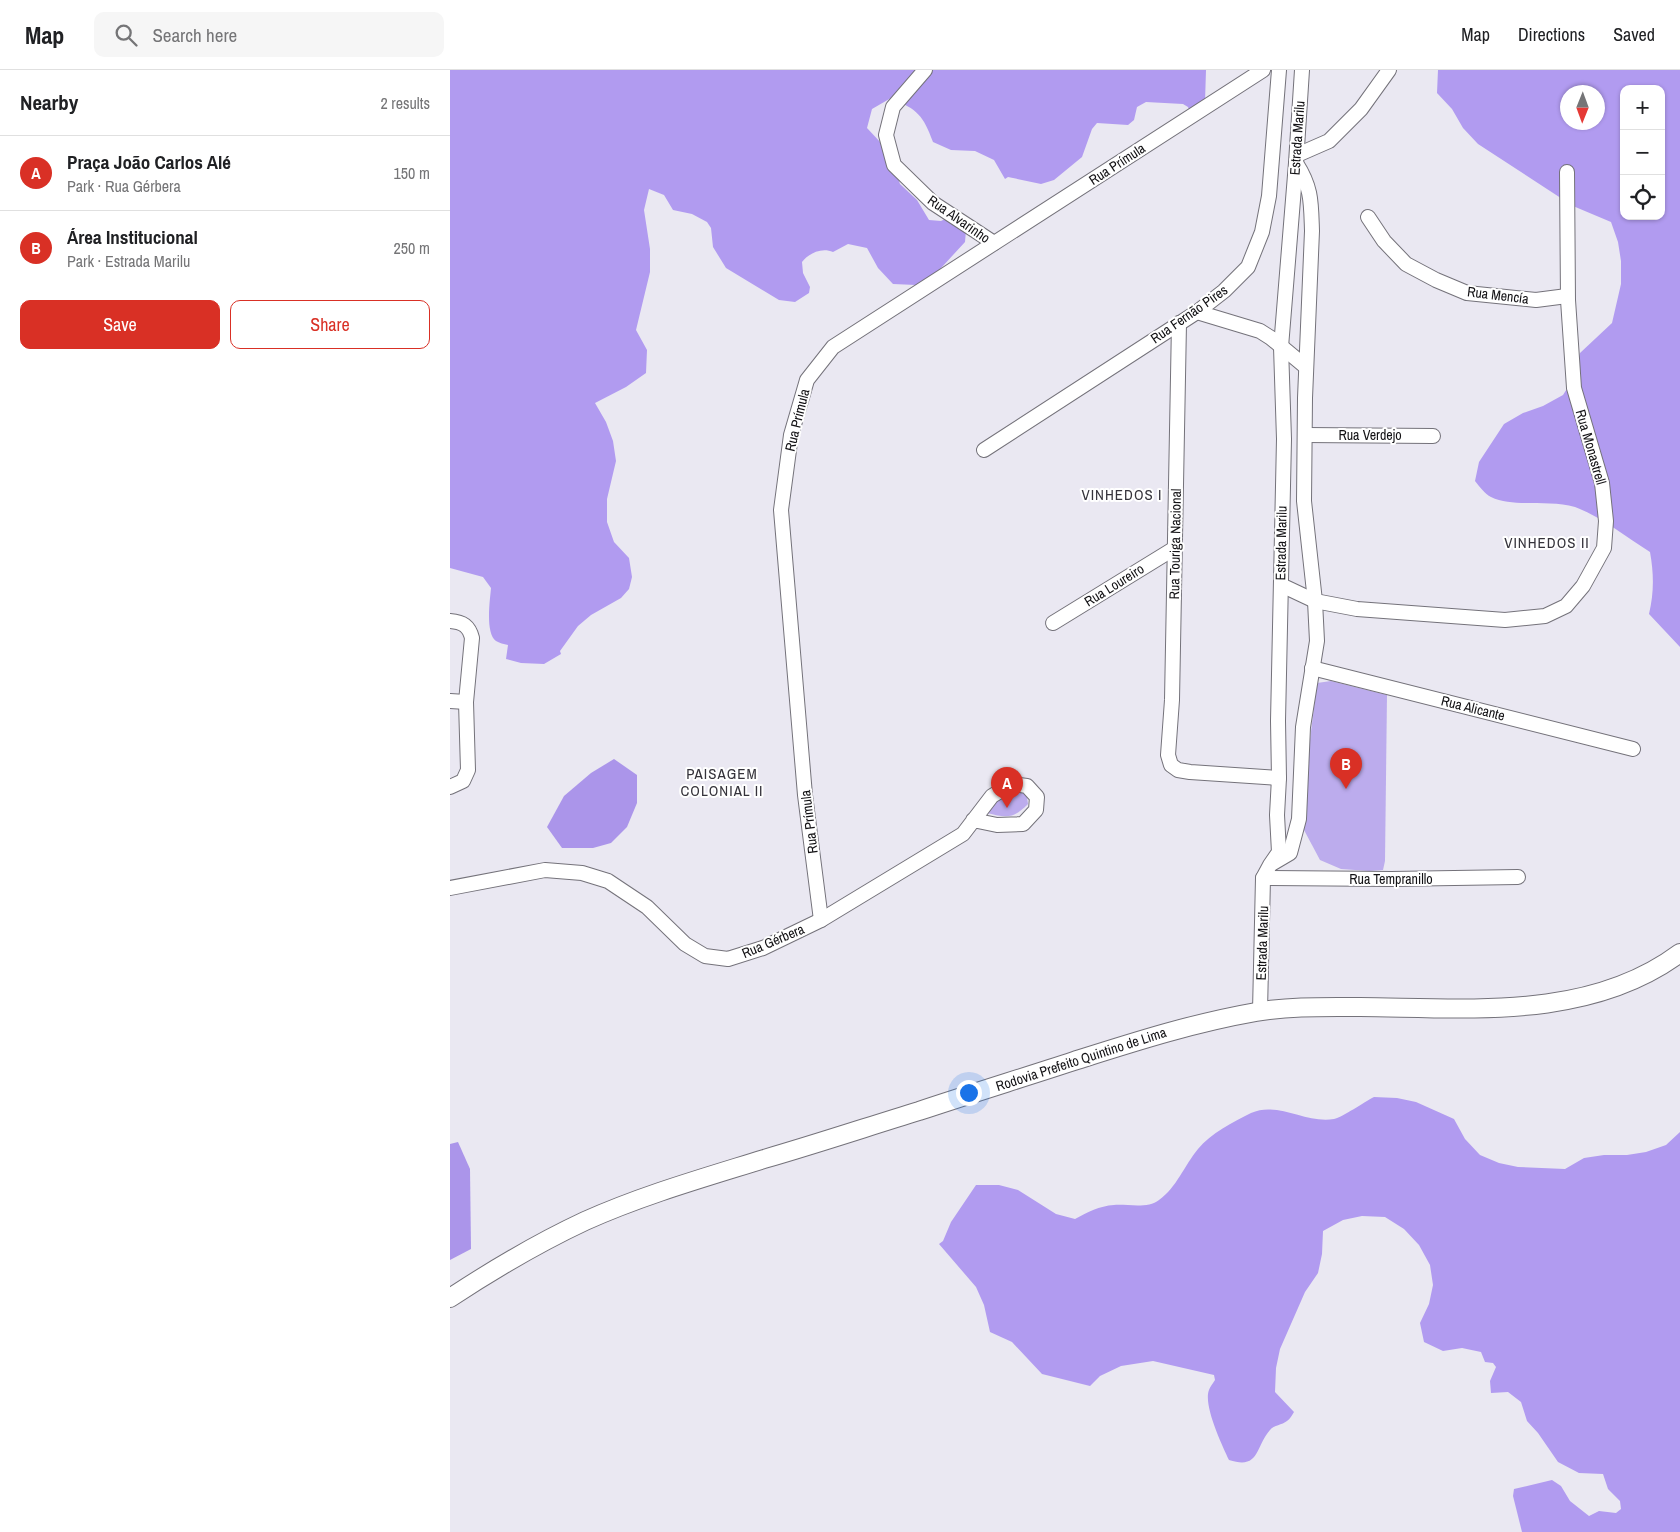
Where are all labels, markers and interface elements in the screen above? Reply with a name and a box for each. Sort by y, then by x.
search box [94,12,444,57]
text: Map [25,19,64,51]
icon: search [112,21,140,49]
text: Search here [152,22,237,48]
text: Map [1461,22,1490,47]
text: Directions [1518,22,1585,47]
text: Saved [1613,22,1655,47]
north arrow [1560,85,1605,130]
map controls [1620,85,1665,220]
button: + [1620,85,1665,130]
text: Nearby [20,88,78,117]
text: 2 results [380,92,430,114]
street label: Estrada Marilu [1285,100,1309,176]
button: − [1620,130,1665,175]
street label: Rua Prímula [1085,139,1149,189]
text: Praça João Carlos Alé [67,149,231,175]
text: A [31,162,41,184]
text: 150 m [394,162,430,184]
text: Park · Rua Gérbera [67,175,181,197]
button: locate [1620,175,1665,220]
street label: Rua Alvarinho [924,191,994,247]
text: Área Institucional [67,224,198,250]
text: B [31,237,41,259]
text: 250 m [394,237,430,259]
text: Park · Estrada Marilu [67,250,190,272]
street label: Rua Fernão Pires [1147,281,1231,347]
street label: Rua Mencía [1466,282,1530,308]
button: Save [20,300,220,349]
button: Share [230,300,430,349]
street label: Rua Prímula [781,386,814,453]
street label: Rua Monastrell [1572,407,1610,487]
street label: Rua Verdejo [1338,426,1402,444]
district label: VINHEDOS I [1081,484,1163,505]
street label: Rua Touriga Nacional [1165,488,1185,600]
street label: Estrada Marilu [1271,506,1291,580]
district label: VINHEDOS II [1504,532,1590,553]
street label: Rua Loureiro [1081,560,1147,610]
street label: Rua Alicante [1439,691,1507,725]
pin: B [1330,748,1362,789]
district label: PAISAGEM COLONIAL II [680,763,764,801]
pin: A [991,767,1023,808]
street label: Rua Prímula [796,789,822,855]
street label: Rua Tempranillo [1349,870,1433,888]
street label: Estrada Marilu [1252,905,1272,981]
street label: Rua Gérbera [739,920,808,962]
street label: Rodovia Prefeito Quintino de Lima [994,1023,1169,1095]
your location [956,1080,982,1106]

